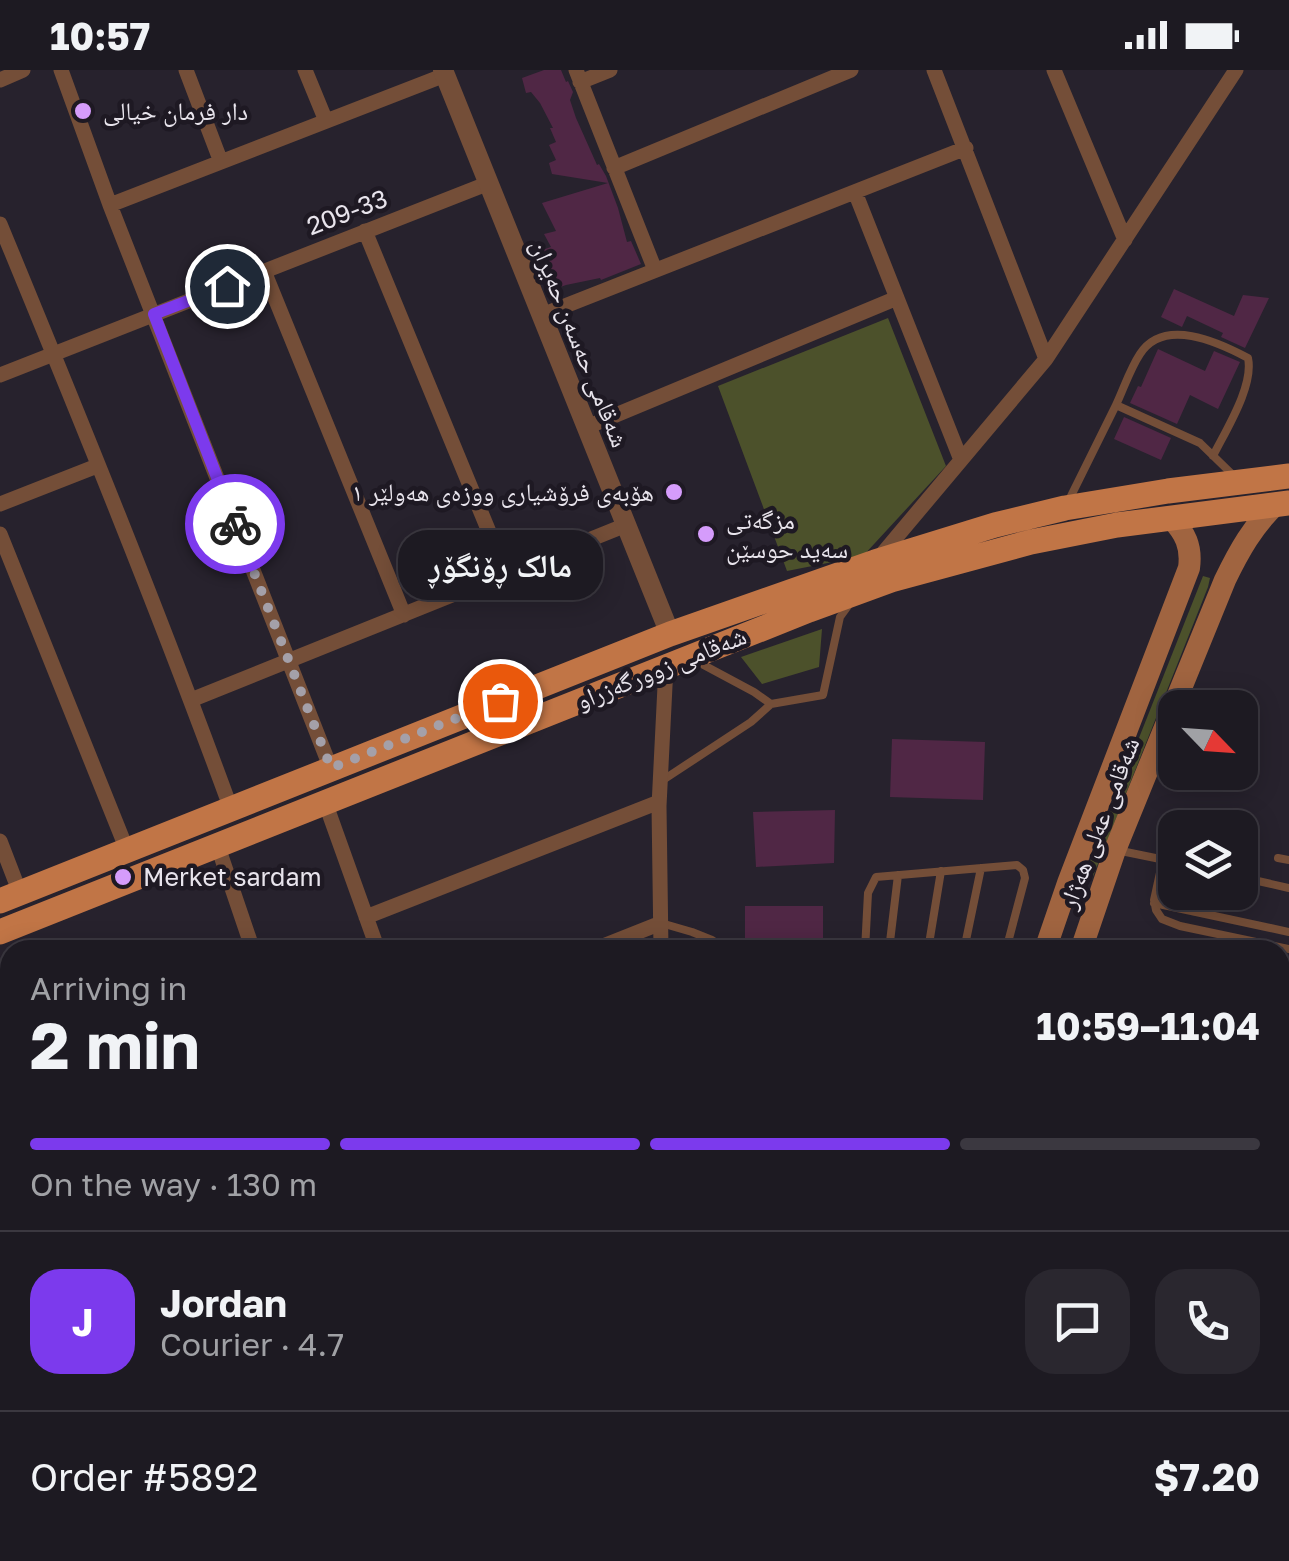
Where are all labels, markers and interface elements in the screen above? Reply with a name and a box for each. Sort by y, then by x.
text: 10:57 [50,13,150,58]
place label: دار فرمان خیالی [103,95,248,127]
marker: دار فرمان خیالی [72,100,94,122]
street label: 209-33 [302,182,392,241]
street label: شەقامی حەسەن حەیران [524,234,636,452]
pin [185,244,270,329]
icon: home [200,259,255,314]
courier [185,474,285,574]
place label: هۆبەی فرۆشیاری ووزەی هەولێر ١ [352,476,654,508]
marker: هۆبەی فرۆشیاری ووزەی هەولێر ١ [663,481,685,503]
icon: bike [208,497,263,552]
place label: مزگەتی سەید حوسێن [726,504,848,565]
marker: مزگەتی سەید حوسێن [695,523,717,545]
callout: مالک ڕۆنگۆڕ [398,531,602,601]
text: مالک ڕۆنگۆڕ [429,546,572,584]
street label: شەقامی زوورگەزراو [571,619,751,717]
pin [458,659,543,744]
icon: bag [473,674,528,729]
north arrow [1158,690,1258,790]
map controls [1158,690,1258,910]
street label: شەقامی عەلی هەژار [1051,733,1146,914]
button: layers [1158,810,1258,910]
place label: Merket sardam [143,861,322,892]
marker: Merket sardam [112,866,134,888]
text: Arriving in [30,969,187,1007]
text: 10:59–11:04 [1036,1003,1260,1048]
text: 2 min [30,1005,200,1083]
text: On the way · 130 m [30,1165,317,1203]
button: chat [1025,1269,1130,1374]
button: phone [1155,1269,1260,1374]
text: Jordan [160,1280,287,1325]
text: J [72,1299,93,1344]
text: Courier · 4.7 [160,1325,344,1363]
text: Order #5892 [30,1454,258,1499]
text: $7.20 [1154,1454,1260,1499]

